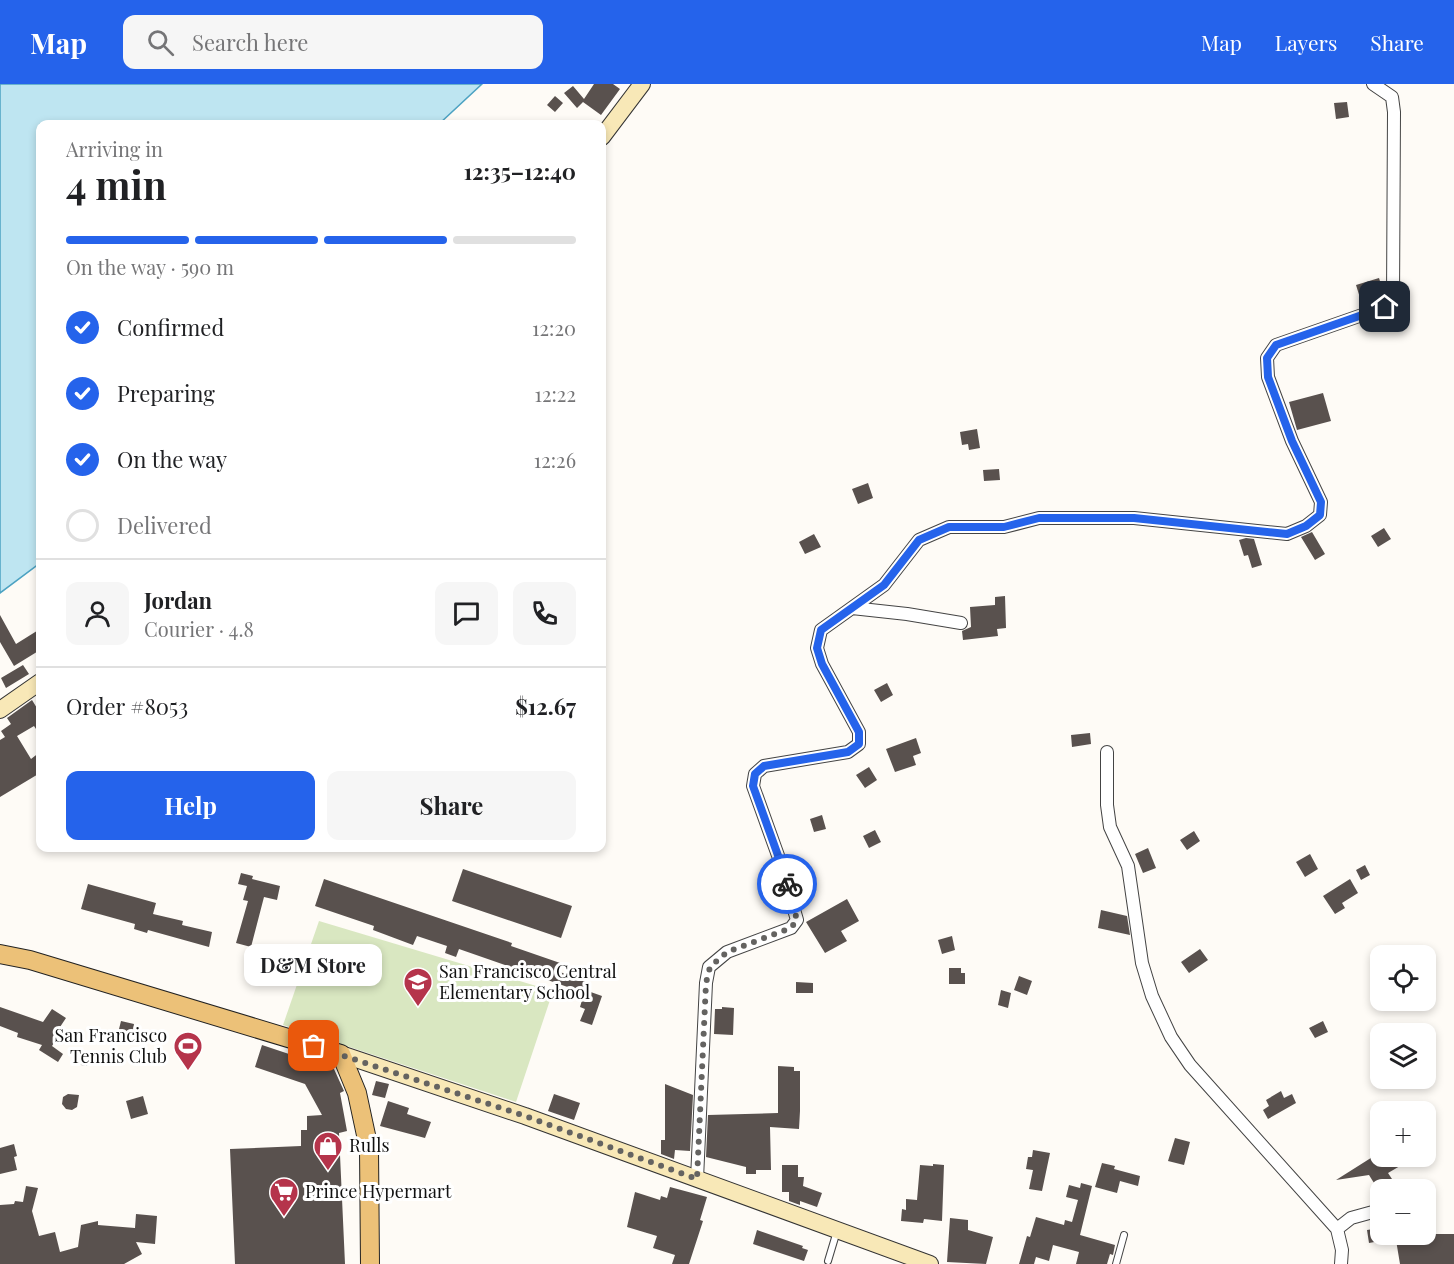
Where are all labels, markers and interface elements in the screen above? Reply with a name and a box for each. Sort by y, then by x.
search box [123,15,543,69]
text: Map [30,24,87,61]
icon: search [144,26,177,59]
text: Search here [192,27,308,57]
text: Map [1201,28,1242,56]
text: Layers [1275,28,1337,56]
text: Share [1370,28,1424,56]
text: Arriving in [66,135,163,162]
text: 12:35–12:40 [464,156,576,186]
text: 4 min [66,158,167,210]
text: On the way · 590 m [66,253,234,280]
pin [1359,281,1410,332]
icon: home [1368,290,1401,323]
icon: check [66,311,99,344]
text: Confirmed [117,312,224,342]
text: 12:20 [532,314,576,341]
icon: check [66,377,99,410]
text: Preparing [117,378,215,408]
text: 12:22 [535,380,576,407]
icon: check [66,443,99,476]
text: On the way [117,444,227,474]
text: 12:26 [534,446,576,473]
text: Delivered [117,510,212,540]
button: person [66,582,129,645]
button: chat [435,582,498,645]
button: phone [513,582,576,645]
text: Jordan [144,585,212,615]
text: Courier · 4.8 [144,615,254,642]
text: Order #8053 [66,691,188,721]
text: $12.67 [515,691,576,721]
button: Help [66,771,315,840]
button: Share [327,771,576,840]
courier [757,854,817,914]
icon: bike [771,868,804,901]
callout: D&M Store [245,944,383,986]
map controls [1370,945,1436,1245]
button: locate [1370,945,1436,1011]
text: D&M Store [260,951,366,978]
place label: San Francisco Central Elementary School [439,959,617,1004]
school or university icon: San Francisco Central Elementary School [402,966,434,1008]
pin [288,1020,339,1071]
place label: San Francisco Tennis Club [54,1023,167,1068]
button: layers [1370,1023,1436,1089]
icon: bag [297,1029,330,1062]
sports icon: San Francisco Tennis Club [172,1030,204,1072]
button: + [1370,1101,1436,1167]
shop icon: Rulls [312,1130,344,1172]
place label: Rulls [349,1133,389,1157]
supermarket icon: Prince Hypermart [268,1176,300,1218]
place label: Prince Hypermart [305,1179,452,1203]
button: − [1370,1179,1436,1245]

